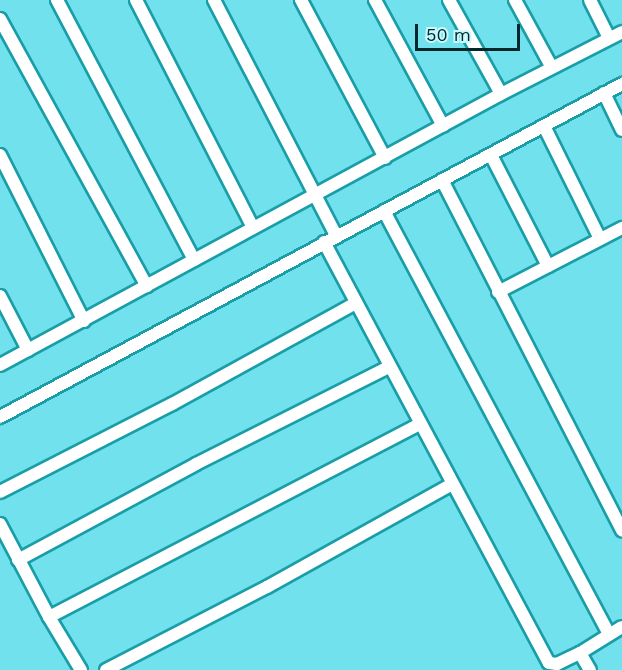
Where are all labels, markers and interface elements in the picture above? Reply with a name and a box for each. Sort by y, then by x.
scale bar [418,12,523,50]
text: 50 m [426,24,471,45]

